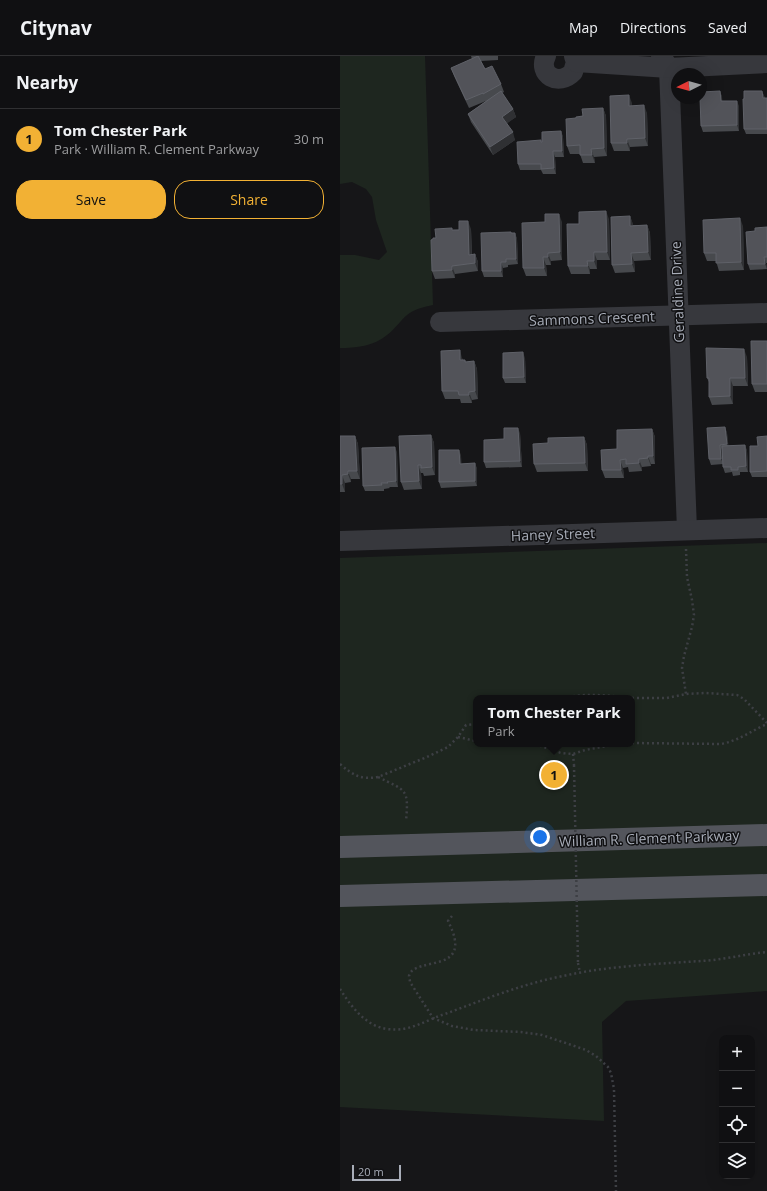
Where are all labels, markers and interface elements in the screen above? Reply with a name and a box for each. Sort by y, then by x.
text: Citynav [20,15,92,41]
text: Map [569,18,598,37]
text: Directions [620,18,686,37]
text: Saved [708,18,747,37]
north arrow [671,68,707,104]
text: Nearby [16,71,78,94]
text: Tom Chester Park [54,120,187,140]
text: 1 [25,130,33,148]
text: 30 m [294,130,324,148]
text: Park · William R. Clement Parkway [54,140,259,158]
button: Save [16,180,166,219]
button: Share [174,180,324,219]
street label: Geraldine Drive [666,241,688,343]
street label: Sammons Crescent [529,306,655,330]
street label: Haney Street [511,523,595,545]
popup [473,695,635,747]
text: Tom Chester Park [487,702,621,722]
text: Park [487,722,515,740]
pin: 1 [541,760,567,790]
street label: William R. Clement Parkway [558,825,741,851]
your location [530,827,550,847]
map controls [719,1035,755,1179]
button: + [719,1035,755,1071]
button: − [719,1071,755,1107]
button: locate [719,1107,755,1143]
button: layers [719,1143,755,1179]
scale bar [352,1163,401,1182]
text: 20 m [358,1164,384,1179]

